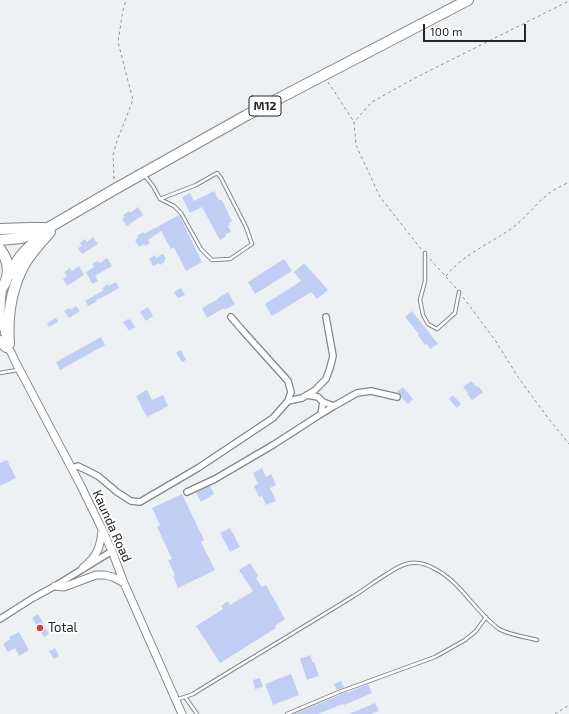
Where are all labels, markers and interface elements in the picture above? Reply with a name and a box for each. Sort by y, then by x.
scale bar [425,16,528,42]
text: 100 m [430,24,462,38]
road number: M12 [249,96,281,116]
street label: Kaunda Road [89,488,135,564]
place label: Total [48,620,77,636]
marker: Total [35,623,45,633]

